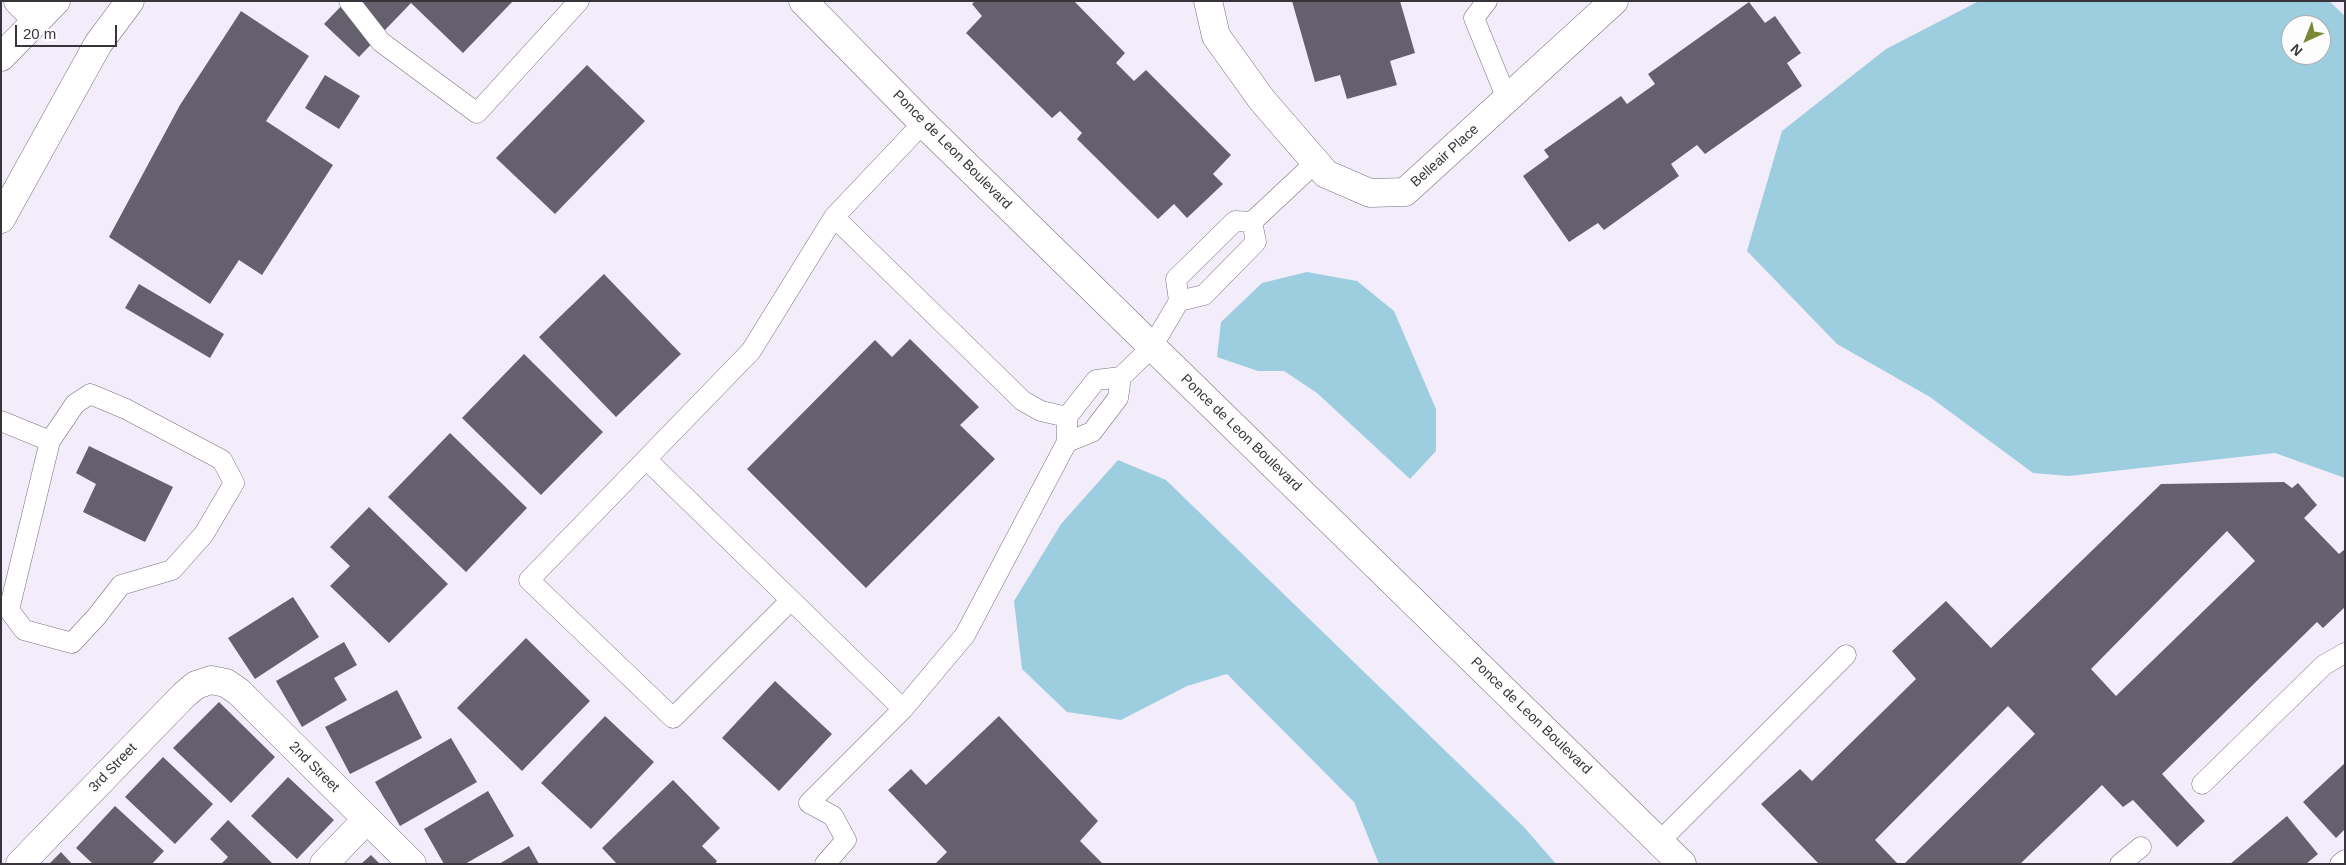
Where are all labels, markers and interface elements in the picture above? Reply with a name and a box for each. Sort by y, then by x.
scale bar [18,15,120,47]
north arrow [2281,15,2331,65]
text: 20 m [23,25,56,42]
text: N [2287,41,2305,59]
street label: Ponce de Leon Boulevard [889,87,1015,213]
street label: Belleair Place [1408,121,1482,191]
street label: Ponce de Leon Boulevard [1177,371,1305,495]
street label: Ponce de Leon Boulevard [1467,654,1595,778]
street label: 2nd Street [285,738,343,796]
street label: 3rd Street [86,740,140,796]

